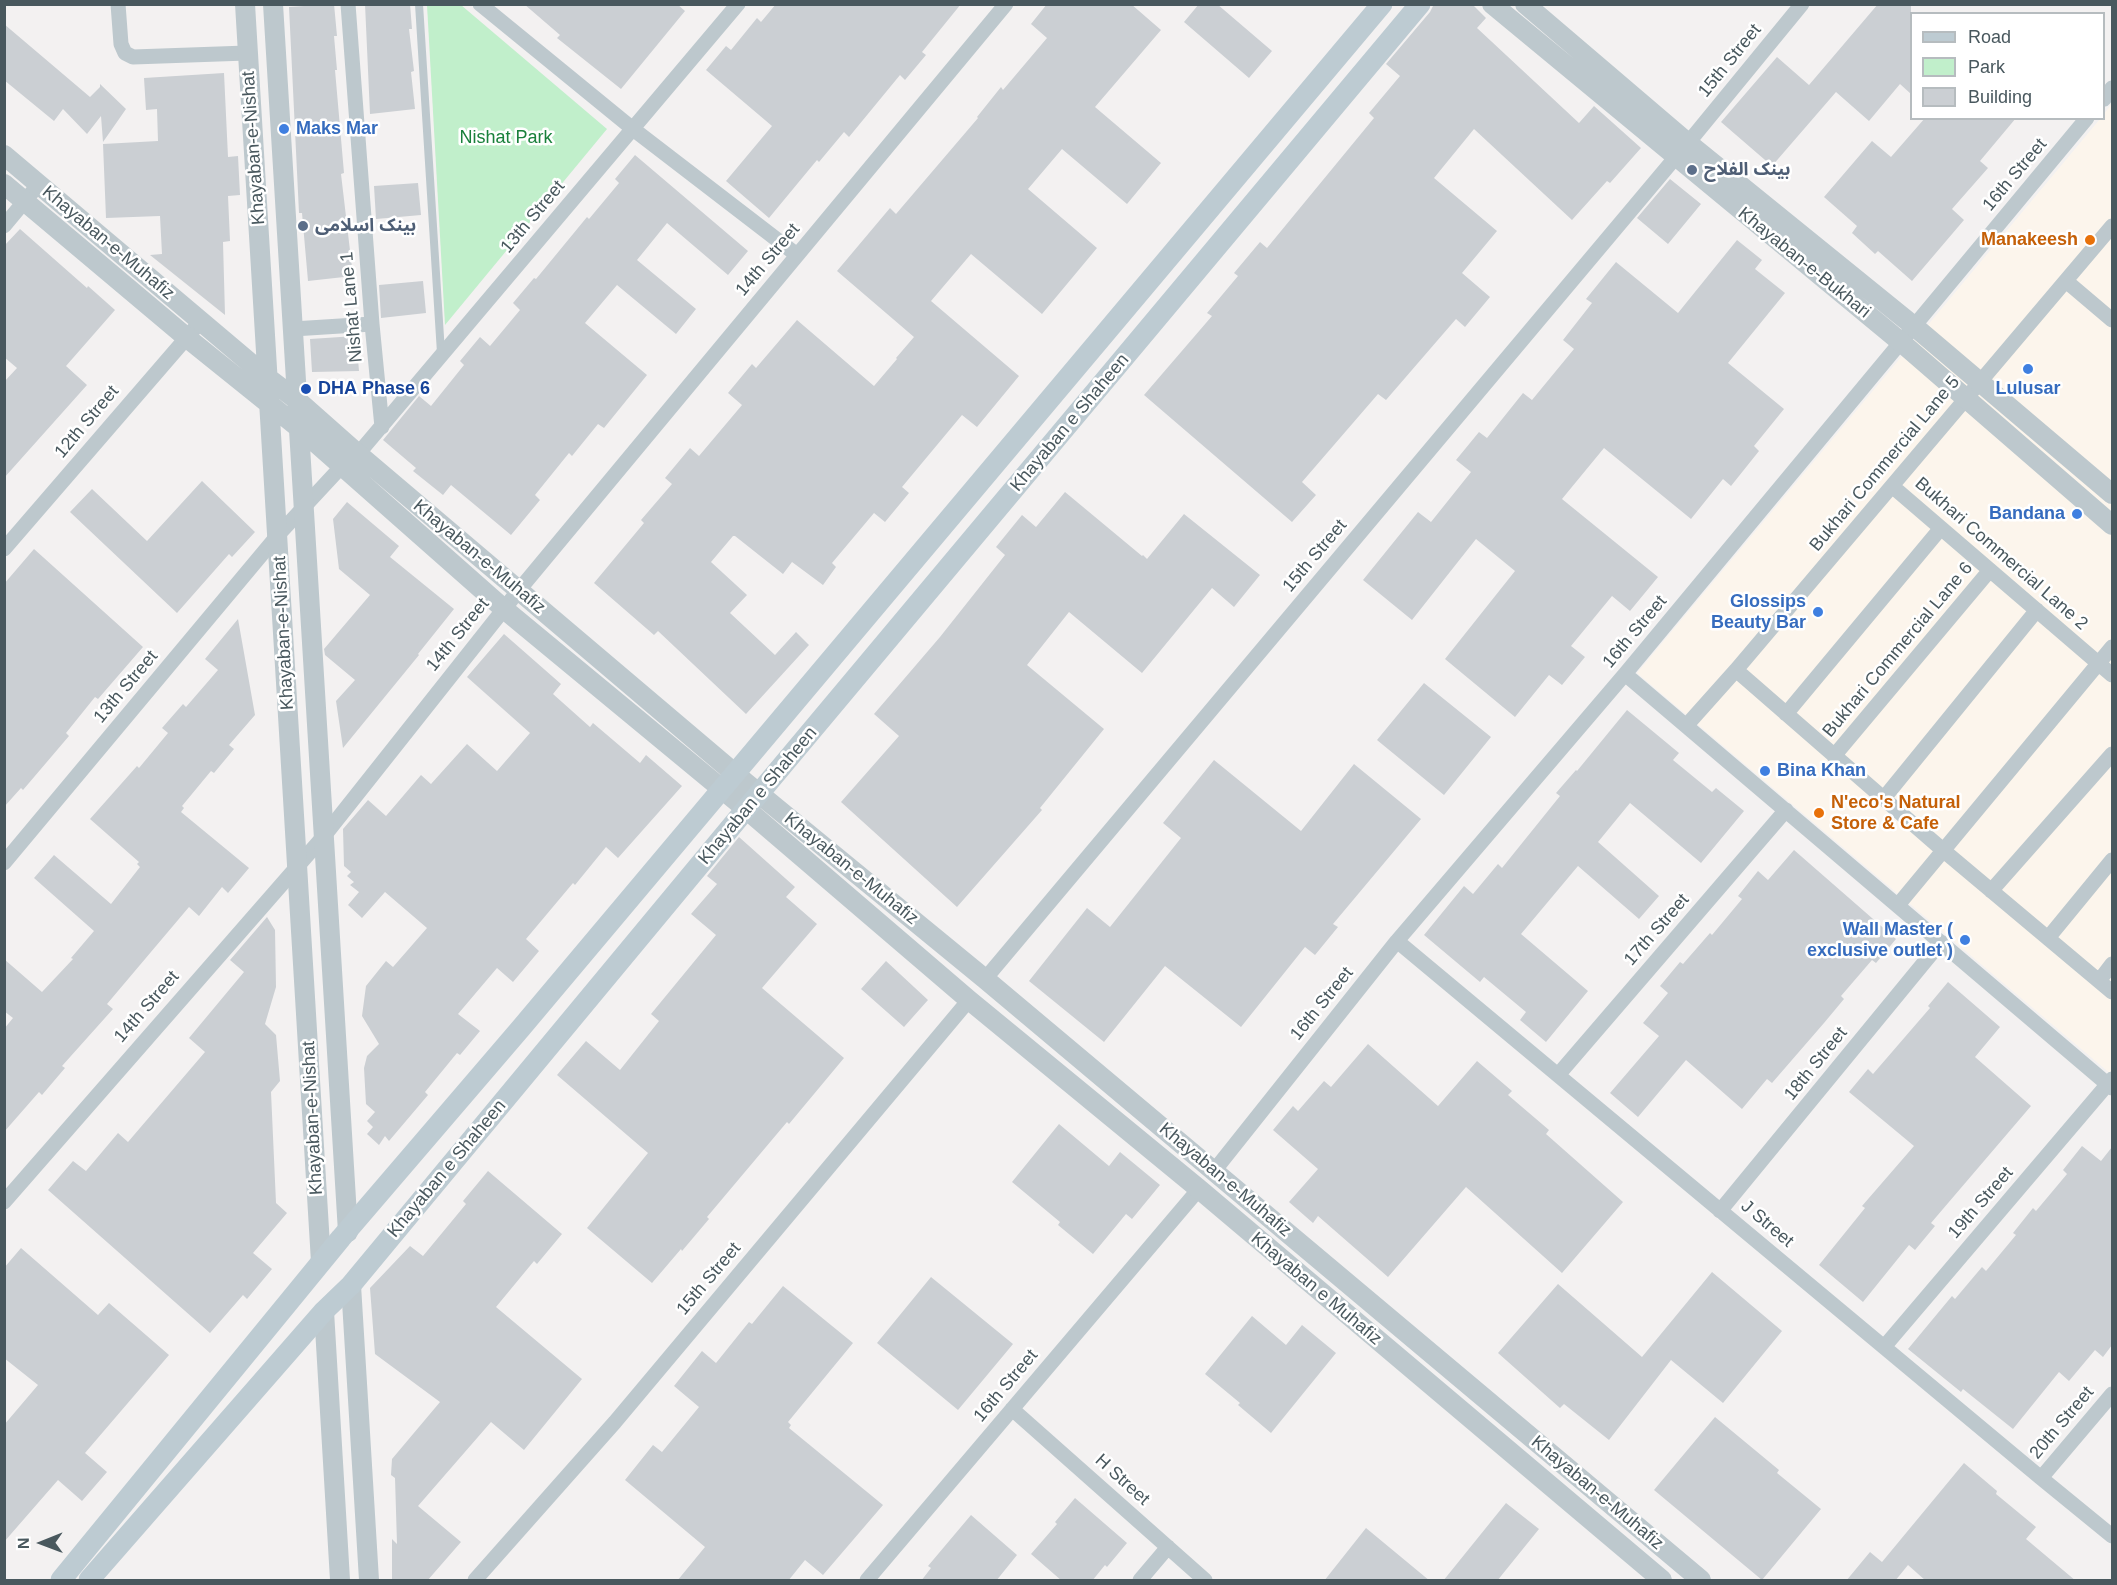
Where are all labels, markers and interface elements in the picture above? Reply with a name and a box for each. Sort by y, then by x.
legend [1910,12,2105,120]
street label: 15th Street [1694,20,1766,102]
text: Road [1968,27,2011,47]
text: Park [1968,57,2005,77]
street label: Khayaban-e-Nishat [238,70,270,226]
text: Building [1968,87,2032,107]
place label: Maks Mar [296,118,378,140]
marker: Maks Mar [277,122,291,136]
park label: Nishat Park [459,127,553,149]
street label: 16th Street [1978,134,2052,216]
place label: بینک الفلاح [1704,159,1791,181]
marker: بینک الفلاح [1685,163,1699,177]
street label: 13th Street [496,176,570,258]
street label: Khayaban-e-Muhafiz [37,181,179,305]
street label: Khayaban-e-Bukhari [1733,203,1875,323]
place label: بینک اسلامی [315,215,416,237]
marker: بینک اسلامی [296,219,310,233]
street label: 14th Street [731,219,805,301]
place label: Manakeesh [1981,229,2078,251]
marker: Manakeesh [2083,233,2097,247]
street label: Nishat Lane 1 [336,251,368,363]
street label: Khayaban e Shaheen [1006,350,1134,496]
marker: Lulusar [2021,362,2035,376]
street label: Bukhari Commercial Lane 5 [1805,372,1965,556]
place label: DHA Phase 6 [318,378,430,400]
place label: Lulusar [1995,378,2061,400]
street label: 12th Street [50,381,124,463]
marker: DHA Phase 6 [299,382,313,396]
street label: Bukhari Commercial Lane 2 [1910,473,2092,635]
street label: Khayaban-e-Muhafiz [408,495,550,619]
place label: Bandana [1989,503,2065,525]
marker: Bandana [2070,507,2084,521]
street label: 15th Street [1278,515,1352,597]
street label: Khayaban-e-Nishat [269,555,299,711]
street label: Bukhari Commercial Lane 6 [1818,558,1978,742]
street label: 16th Street [1598,591,1672,673]
place label: Glossips Beauty Bar [1711,591,1806,634]
street label: 14th Street [422,594,494,676]
marker: Glossips Beauty Bar [1811,605,1825,619]
street label: 13th Street [89,646,163,728]
street label: Khayaban e Shaheen [694,723,822,869]
place label: Bina Khan [1777,760,1866,782]
marker: Bina Khan [1758,764,1772,778]
place label: N'eco's Natural Store & Cafe [1831,792,1961,834]
marker: N'eco's Natural Store & Cafe [1812,806,1826,820]
street label: Khayaban-e-Muhafiz [780,808,922,930]
street label: 17th Street [1620,890,1694,970]
place label: Wall Master ( exclusive outlet ) [1807,919,1953,962]
marker: Wall Master ( exclusive outlet ) [1958,933,1972,947]
street label: 16th Street [1286,963,1358,1045]
street label: 14th Street [110,967,184,1047]
street label: 18th Street [1780,1023,1852,1105]
street label: Khayaban-e-Nishat [298,1040,328,1196]
street label: Khayaban e Shaheen [383,1096,511,1242]
street label: Khayaban-e-Muhafiz [1154,1118,1296,1242]
street label: 19th Street [1944,1163,2018,1243]
street label: J Street [1736,1196,1798,1252]
street label: Khayaban e Muhafiz [1246,1228,1386,1350]
street label: 15th Street [672,1238,746,1320]
street label: 16th Street [969,1345,1043,1427]
street label: 20th Street [2025,1382,2099,1464]
street label: Khayaban-e-Muhafiz [1526,1431,1668,1555]
street label: H Street [1090,1450,1154,1510]
north arrow [12,1513,72,1573]
text: N [15,1537,32,1549]

